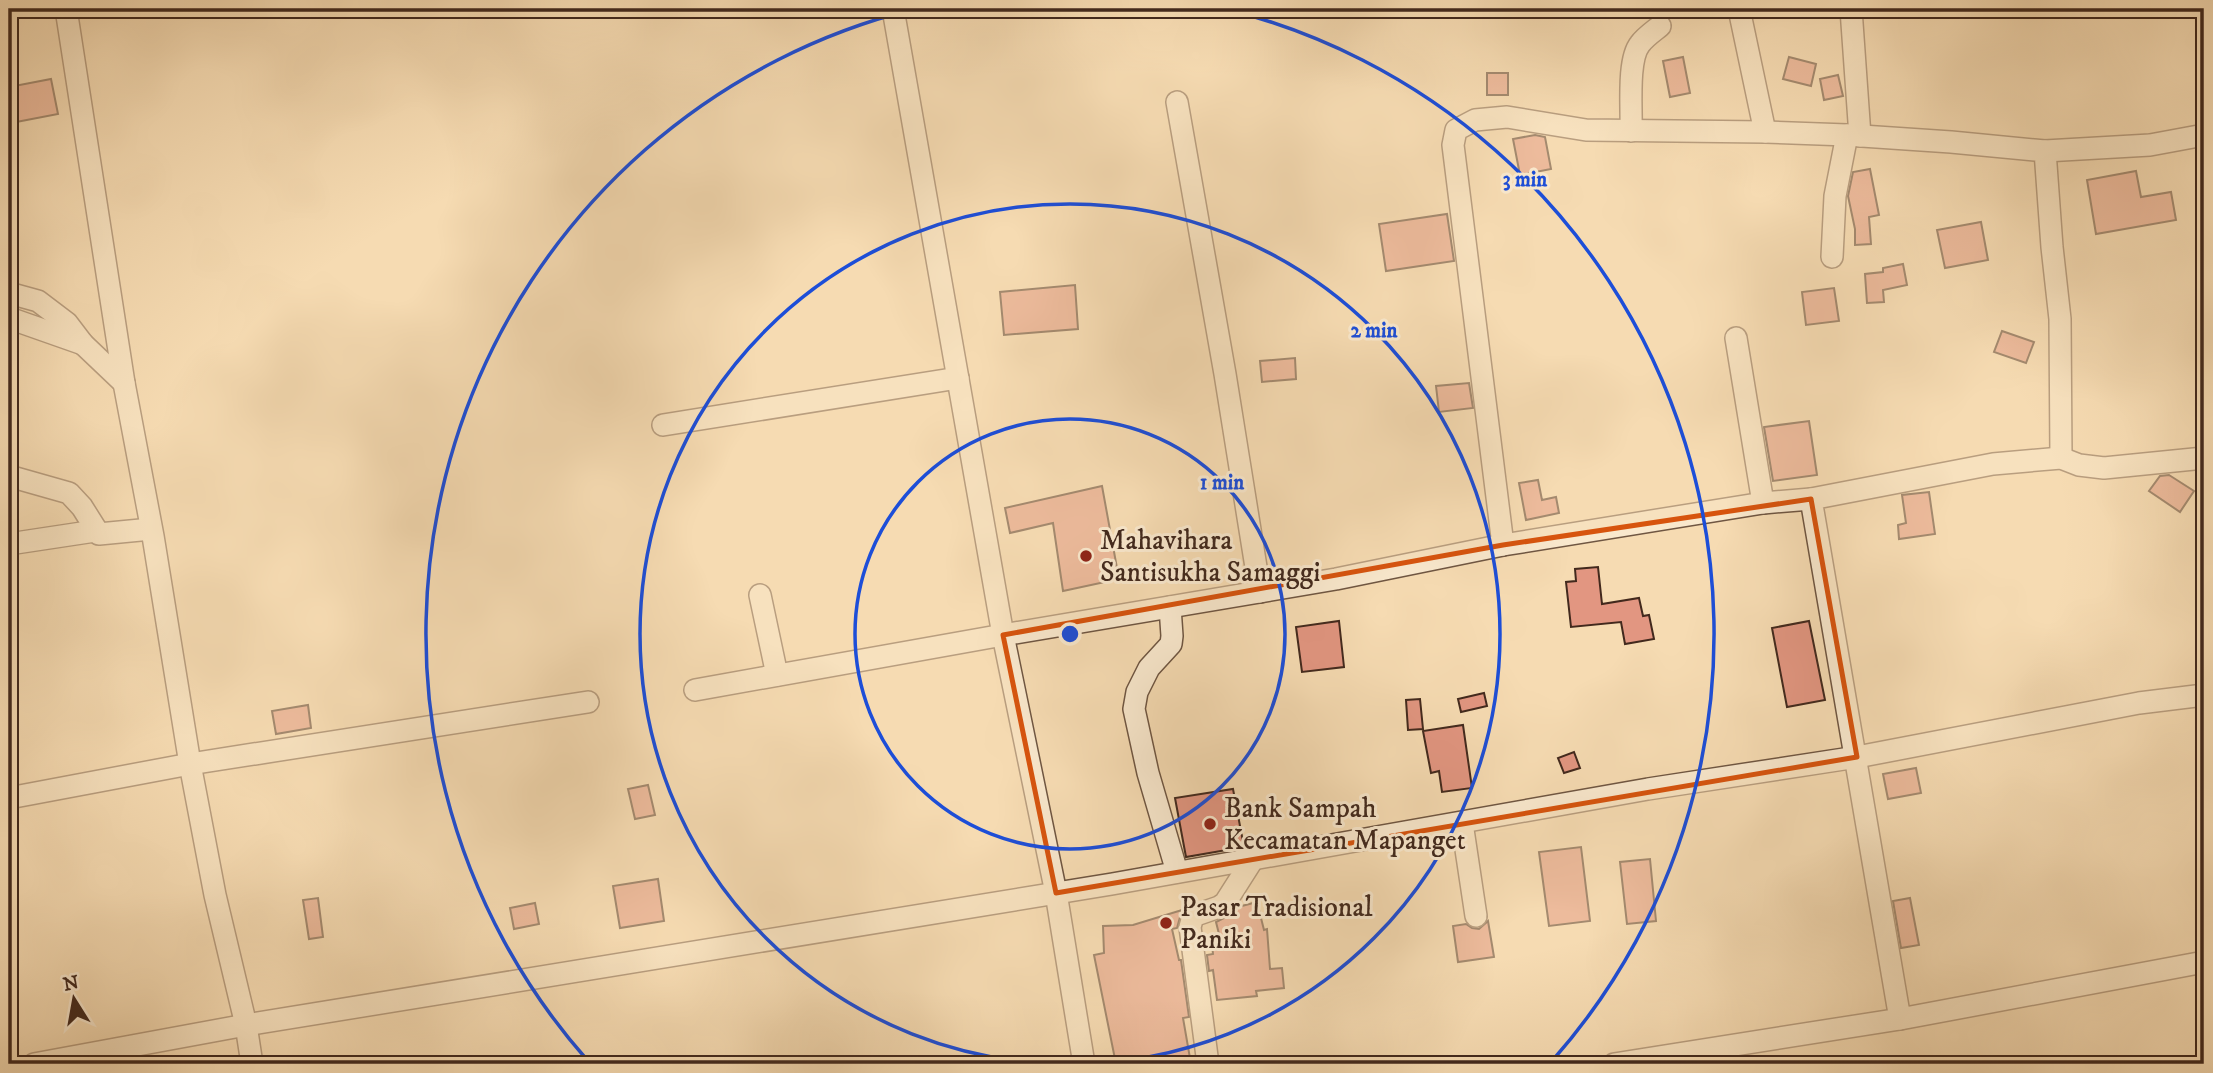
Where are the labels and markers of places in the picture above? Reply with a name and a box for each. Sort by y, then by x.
place label: Mahavihara Santisukha Samaggi [1100,523,1321,590]
marker: Mahavihara Santisukha Samaggi [1078,548,1094,564]
centre of rings [1058,622,1082,646]
place label: Bank Sampah Kecamatan Mapanget [1224,791,1466,858]
marker: Bank Sampah Kecamatan Mapanget [1202,816,1218,832]
place label: Pasar Tradisional Paniki [1180,890,1373,957]
marker: Pasar Tradisional Paniki [1158,915,1174,931]

